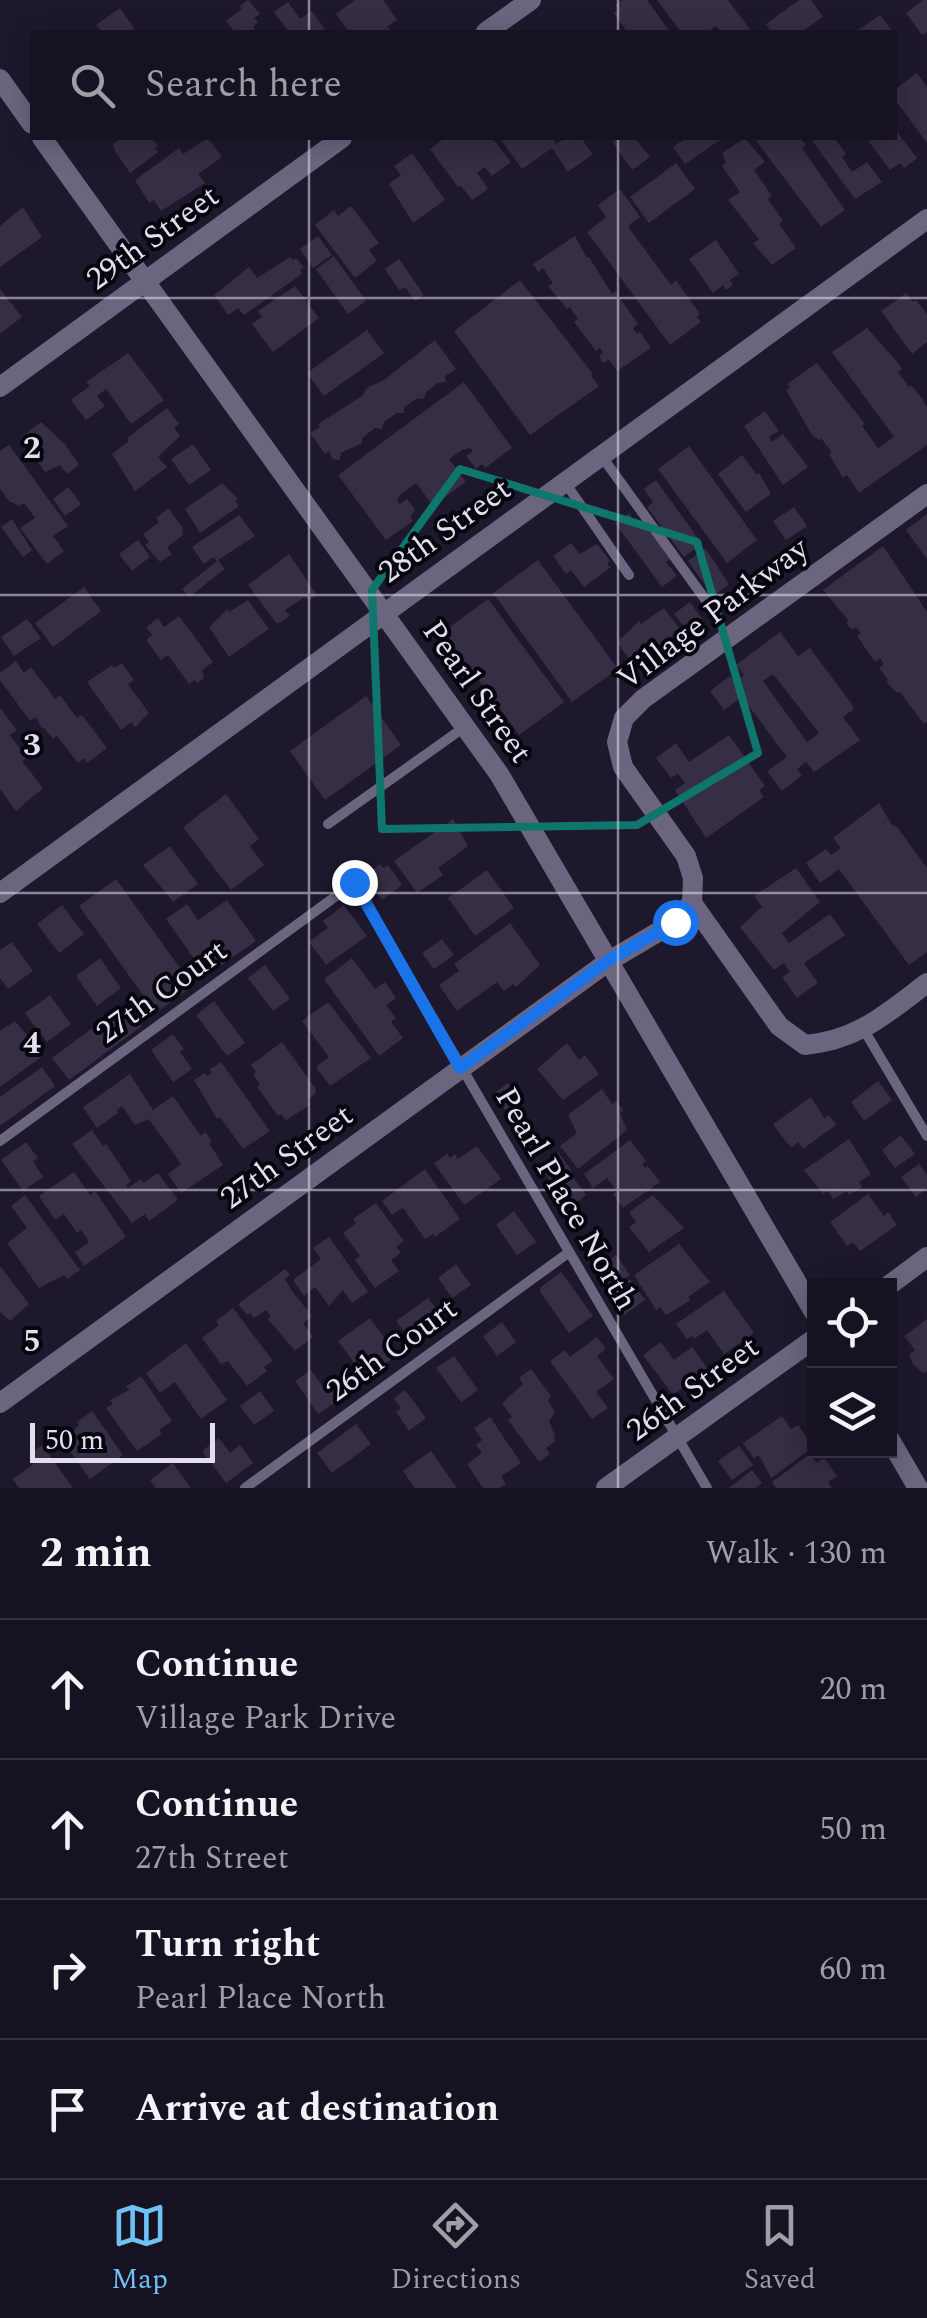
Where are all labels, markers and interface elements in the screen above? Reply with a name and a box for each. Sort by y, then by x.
search box [30,30,897,140]
text: Search here [145,56,342,114]
icon: search [65,58,120,113]
street label: 29th Street [76,173,230,303]
text: 2 [23,424,41,473]
street label: 28th Street [368,466,522,596]
street label: Village Parkway [607,524,821,703]
street label: Pearl Street [410,610,544,774]
text: 3 [23,721,41,770]
route end [332,860,378,906]
route start [653,900,699,946]
street label: 27th Court [86,927,238,1057]
text: 4 [23,1019,41,1068]
street label: Pearl Place North [482,1078,650,1320]
street label: 27th Street [210,1092,364,1222]
map controls [807,1278,897,1458]
button: locate [807,1278,897,1368]
street label: 26th Court [316,1285,468,1415]
text: 5 [23,1317,41,1366]
street label: 26th Street [616,1324,770,1454]
button: layers [807,1368,897,1458]
scale bar [30,1418,215,1462]
text: 50 m [45,1419,104,1462]
text: 2 min [40,1522,152,1585]
text: Walk · 130 m [706,1529,887,1578]
text: Continue [135,1636,298,1694]
icon: ahead [40,1662,95,1717]
text: 20 m [819,1665,887,1714]
text: Village Park Drive [135,1694,396,1743]
text: Continue [135,1776,298,1834]
icon: ahead [40,1802,95,1857]
text: 50 m [819,1805,887,1854]
text: 27th Street [135,1834,289,1883]
text: Turn right [135,1916,320,1974]
icon: right [40,1942,95,1997]
text: 60 m [819,1945,887,1994]
text: Pearl Place North [135,1974,386,2023]
text: Arrive at destination [135,2080,499,2138]
icon: arrive [40,2082,95,2137]
tab: Map [111,2198,168,2301]
tab: Directions [390,2198,521,2301]
tab: Saved [744,2198,816,2301]

